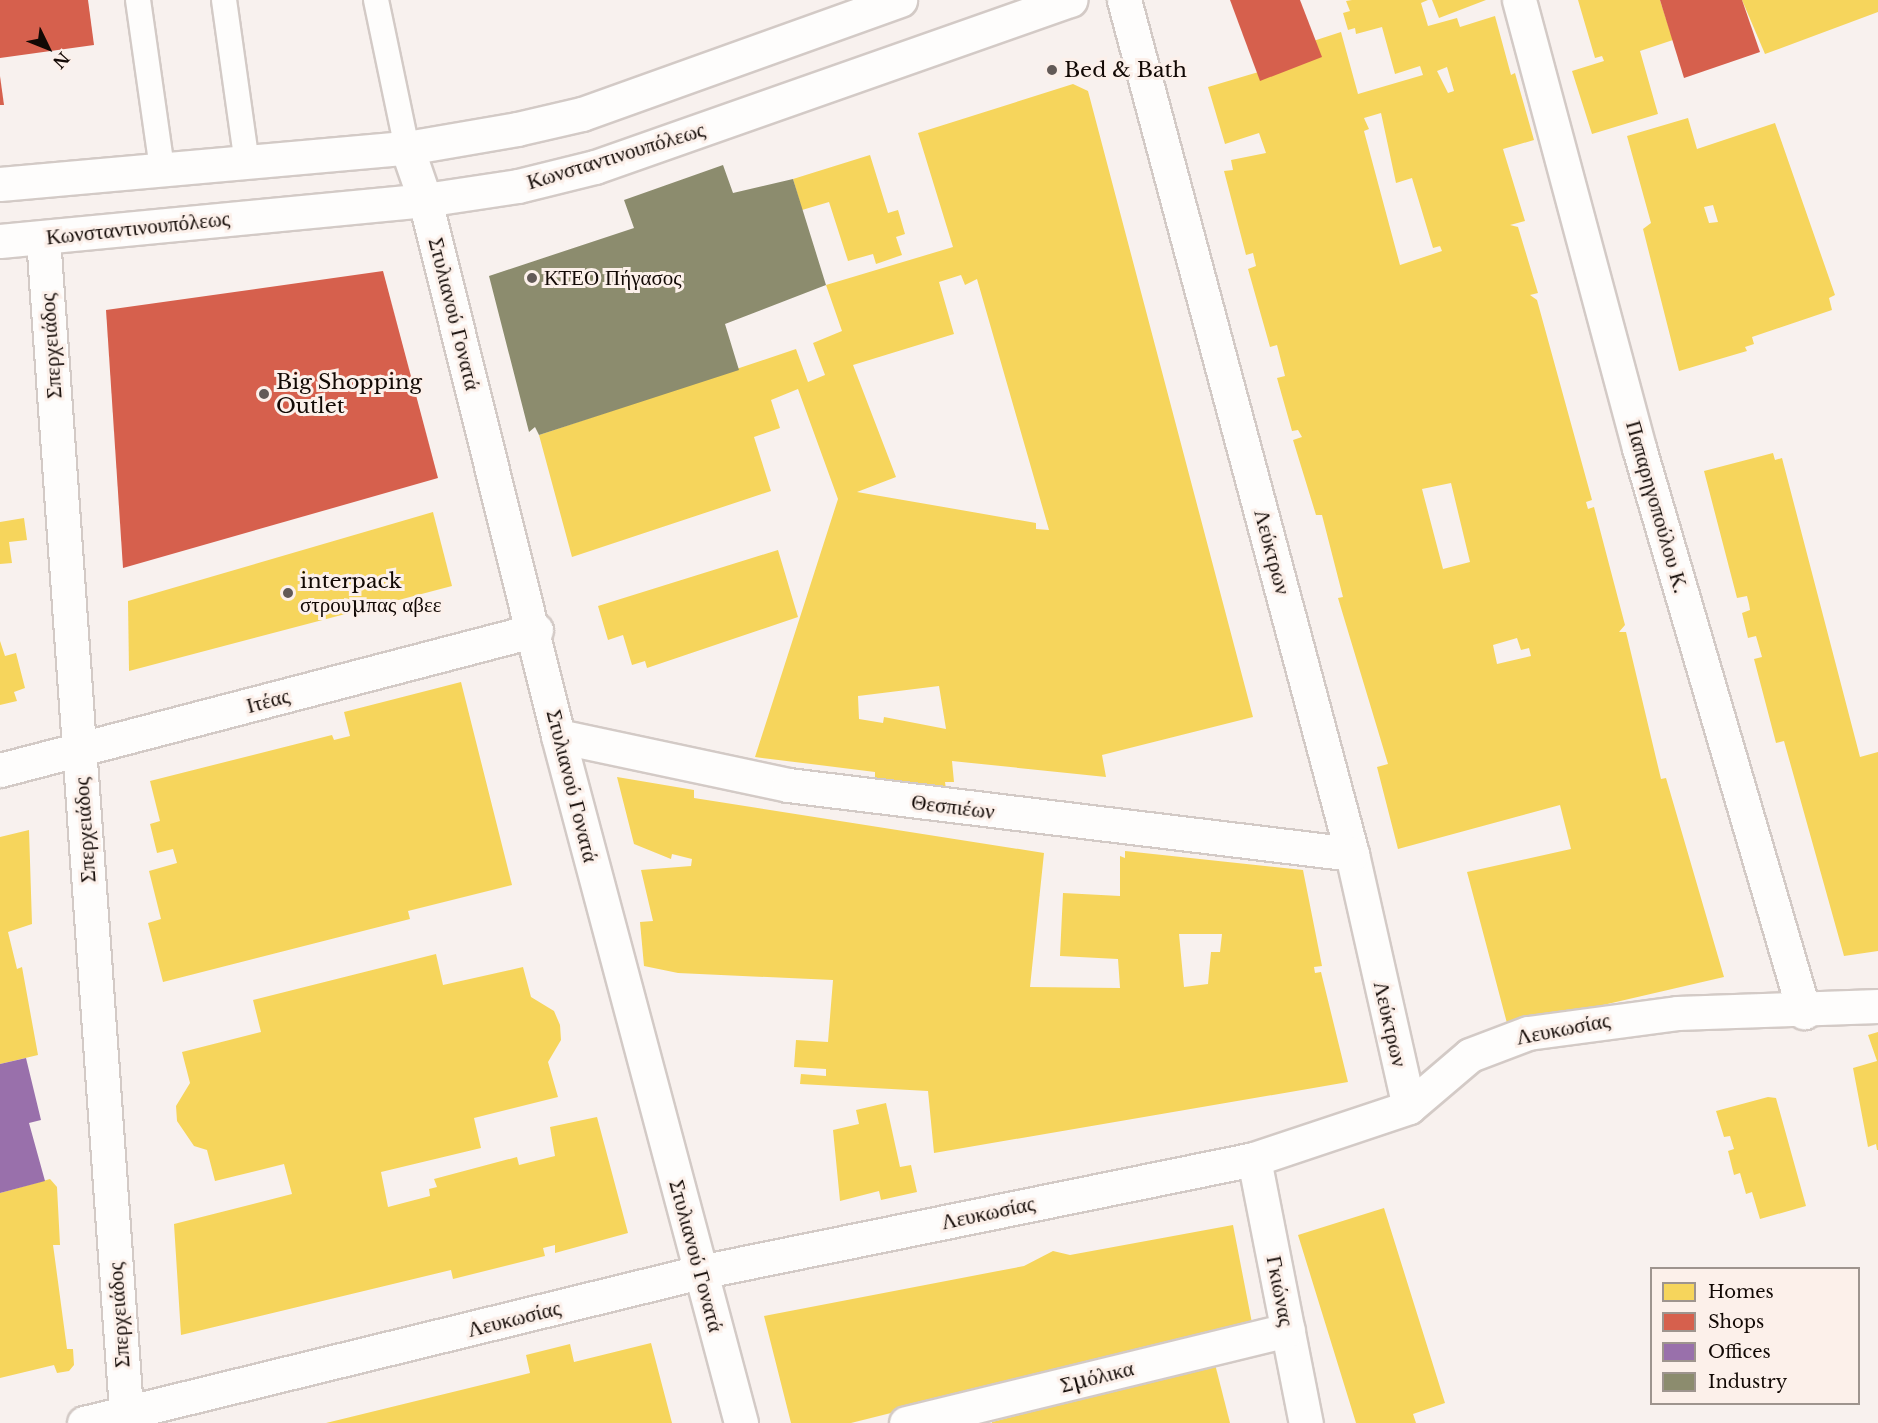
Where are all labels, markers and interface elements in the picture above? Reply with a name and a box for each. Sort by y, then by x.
north arrow [18,18,78,78]
text: N [49,48,74,73]
place label: Bed & Bath [1064,57,1187,83]
marker: Bed & Bath [1045,63,1059,77]
street label: Κωνσταντινουπόλεως [524,117,708,195]
street label: Κωνσταντινουπόλεως [45,206,231,250]
street label: Στυλιανού Γονατά [423,235,485,393]
place label: ΚΤΕΟ Πήγασος [544,265,682,291]
marker: ΚΤΕΟ Πήγασος [525,271,539,285]
street label: Σπερχειάδος [35,292,67,400]
place label: Big Shopping Outlet [276,369,422,419]
marker: Big Shopping Outlet [257,387,271,401]
street label: Παπαρηγοπούλου Κ. [1620,418,1694,596]
street label: Λεύκτρων [1249,507,1295,597]
place label: interpack στρουμπας αβεε [300,568,442,618]
marker: interpack στρουμπας αβεε [281,586,295,600]
street label: Ιτέας [244,683,292,719]
street label: Στυλιανού Γονατά [541,707,603,865]
street label: Σπερχειάδος [69,776,101,884]
street label: Θεσπιέων [910,789,996,825]
street label: Λεύκτρων [1368,979,1412,1069]
street label: Λευκωσίας [1514,1008,1612,1050]
street label: Στυλιανού Γονατά [664,1177,728,1335]
street label: Λευκωσίας [939,1191,1037,1235]
street label: Γκιώνας [1261,1254,1299,1328]
street label: Σπερχειάδος [103,1261,135,1369]
legend [1650,1267,1860,1405]
text: Homes [1708,1281,1774,1303]
street label: Λευκωσίας [465,1295,563,1343]
text: Shops [1708,1311,1764,1333]
text: Offices [1708,1341,1771,1363]
street label: Σμόλικα [1058,1356,1136,1398]
text: Industry [1708,1371,1787,1393]

